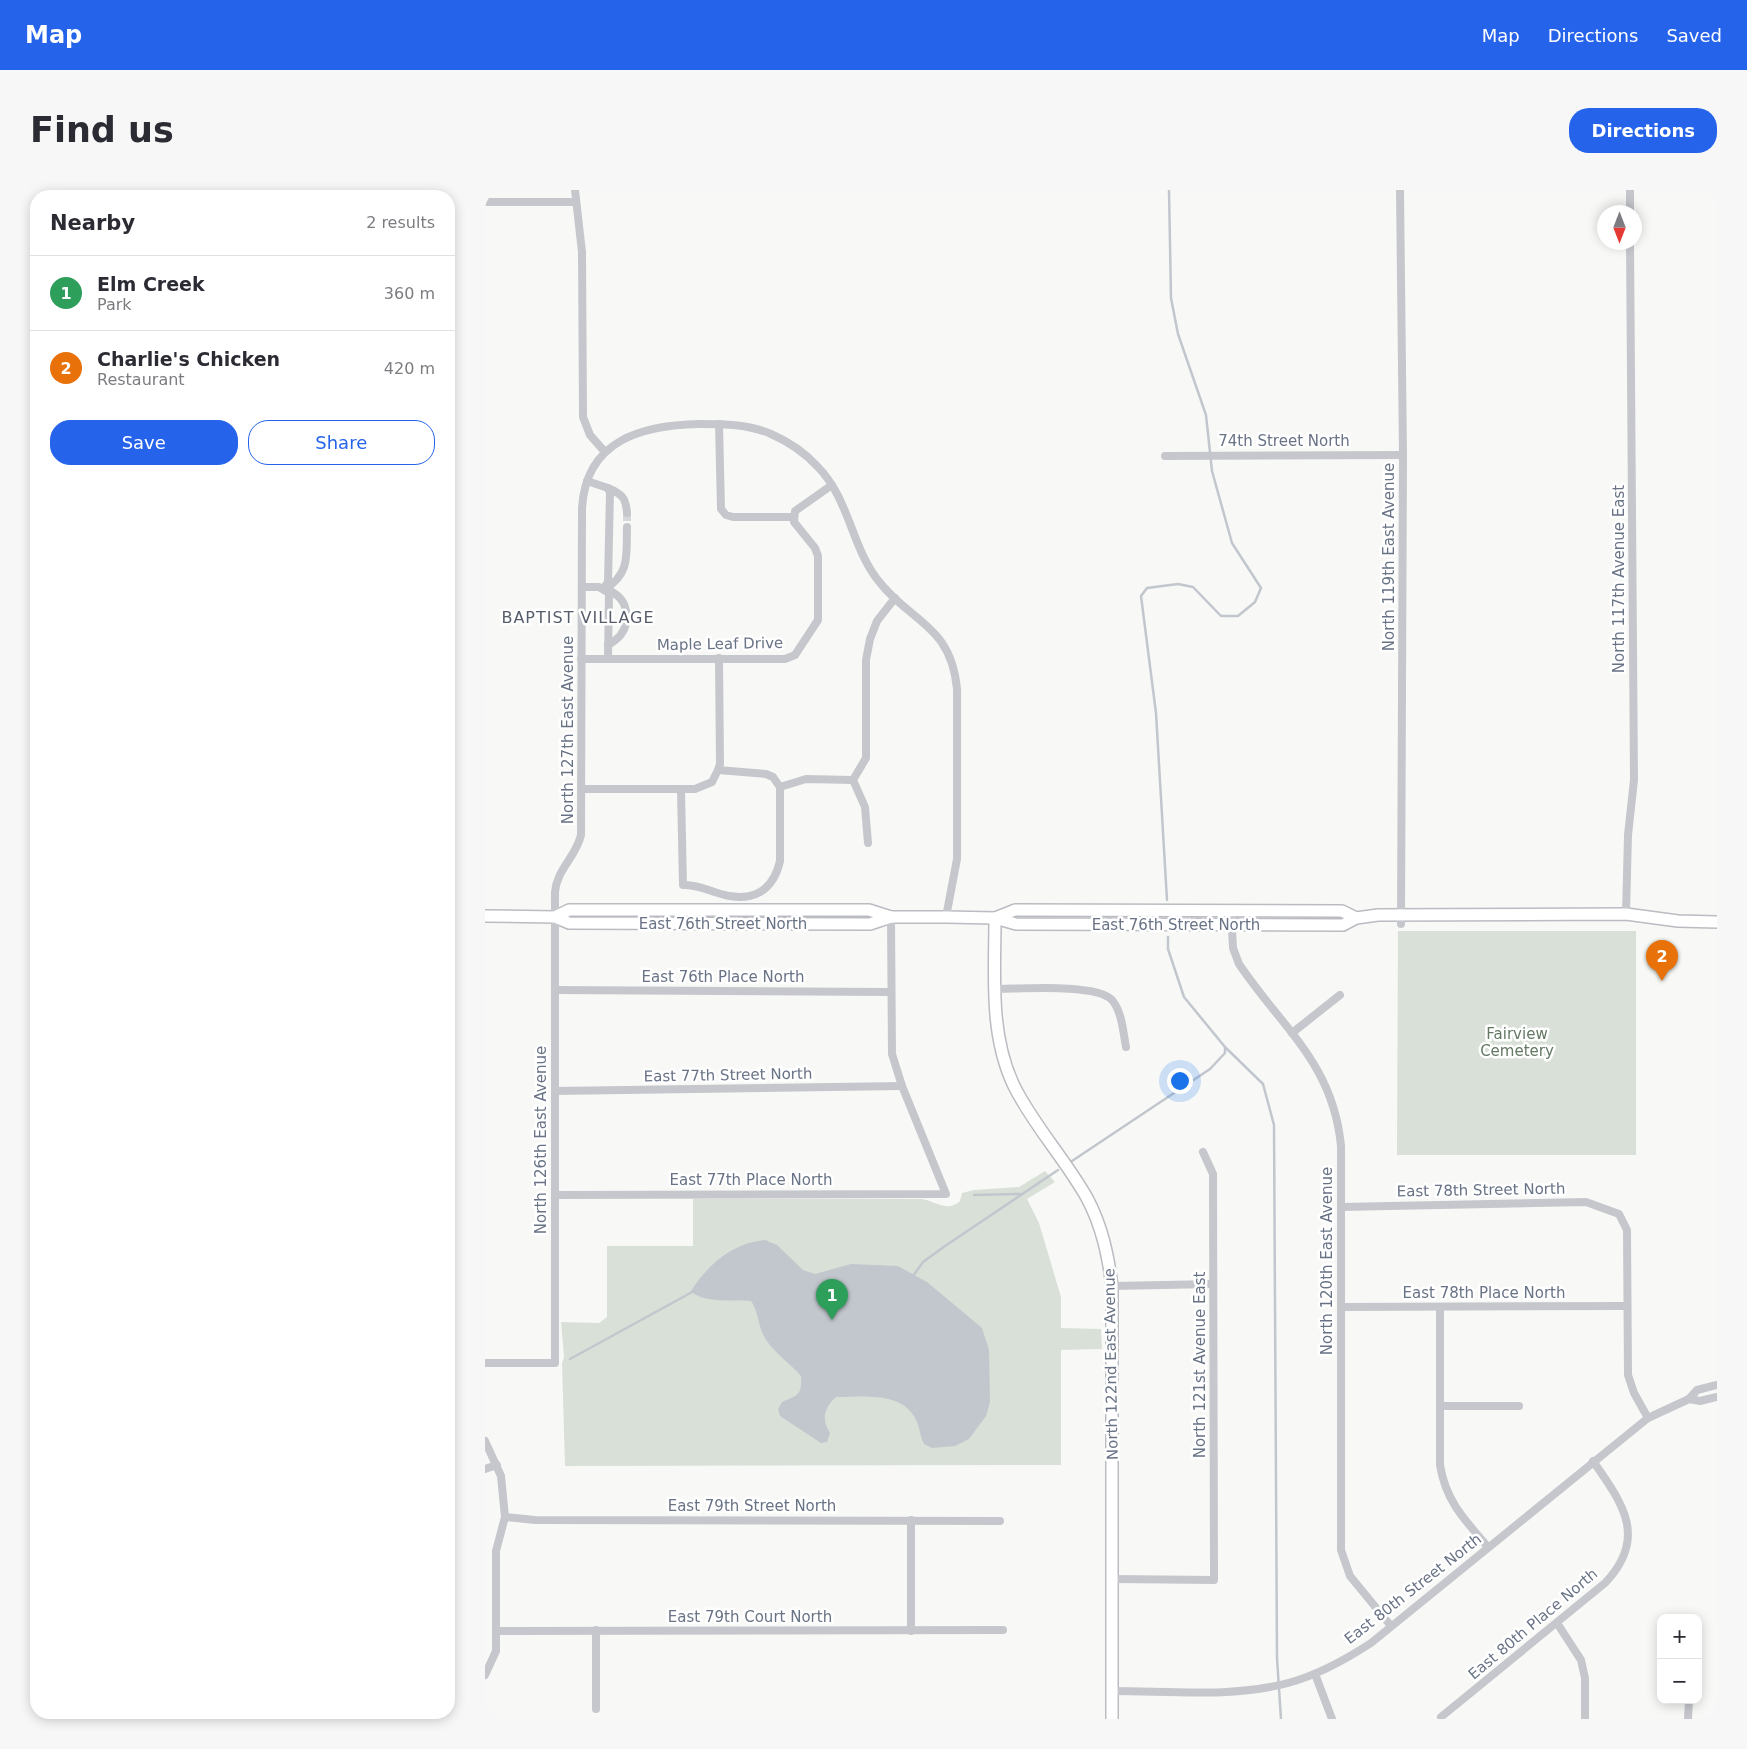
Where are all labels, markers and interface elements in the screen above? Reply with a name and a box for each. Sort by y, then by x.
text: Map [25,21,82,49]
text: Map [1482,25,1520,46]
text: Directions [1548,25,1638,46]
text: Saved [1666,25,1722,46]
button: Directions [1569,108,1717,153]
text: Find us [30,110,174,150]
north arrow [1597,205,1642,250]
text: Nearby [50,211,135,235]
text: 2 results [366,213,435,232]
text: Elm Creek [97,273,205,295]
text: 1 [60,284,72,303]
text: 360 m [384,284,435,303]
text: Park [97,295,132,314]
text: Charlie's Chicken [97,348,280,370]
text: 2 [60,359,72,378]
text: 420 m [384,359,435,378]
text: Restaurant [97,370,185,389]
button: Save [50,420,238,465]
button: Share [248,420,435,465]
street label: 74th Street North [1218,432,1350,450]
street label: North 119th East Avenue [1380,463,1398,651]
street label: North 117th Avenue East [1610,485,1628,673]
district label: BAPTIST VILLAGE [501,608,655,627]
street label: Maple Leaf Drive [657,634,783,654]
street label: North 127th East Avenue [559,636,577,824]
street label: East 76th Street North [639,915,807,933]
street label: East 76th Street North [1092,916,1260,934]
pin: 2 [1646,940,1678,981]
street label: East 76th Place North [642,968,804,986]
park label: Fairview Cemetery [1480,1025,1554,1060]
street label: North 126th East Avenue [532,1046,550,1234]
street label: East 77th Street North [644,1065,812,1085]
your location [1167,1068,1193,1094]
street label: North 120th East Avenue [1318,1167,1336,1355]
street label: East 77th Place North [670,1171,832,1189]
street label: East 78th Street North [1397,1180,1565,1200]
street label: North 122nd East Avenue [1100,1268,1122,1460]
street label: North 121st Avenue East [1191,1272,1209,1458]
pin: 1 [816,1279,848,1320]
street label: East 78th Place North [1403,1284,1565,1302]
street label: East 79th Street North [668,1497,836,1515]
street label: East 80th Street North [1341,1530,1485,1648]
street label: East 80th Place North [1465,1565,1601,1683]
street label: East 79th Court North [668,1608,832,1626]
map controls [1657,1614,1702,1704]
button: + [1657,1614,1702,1659]
button: − [1657,1659,1702,1704]

